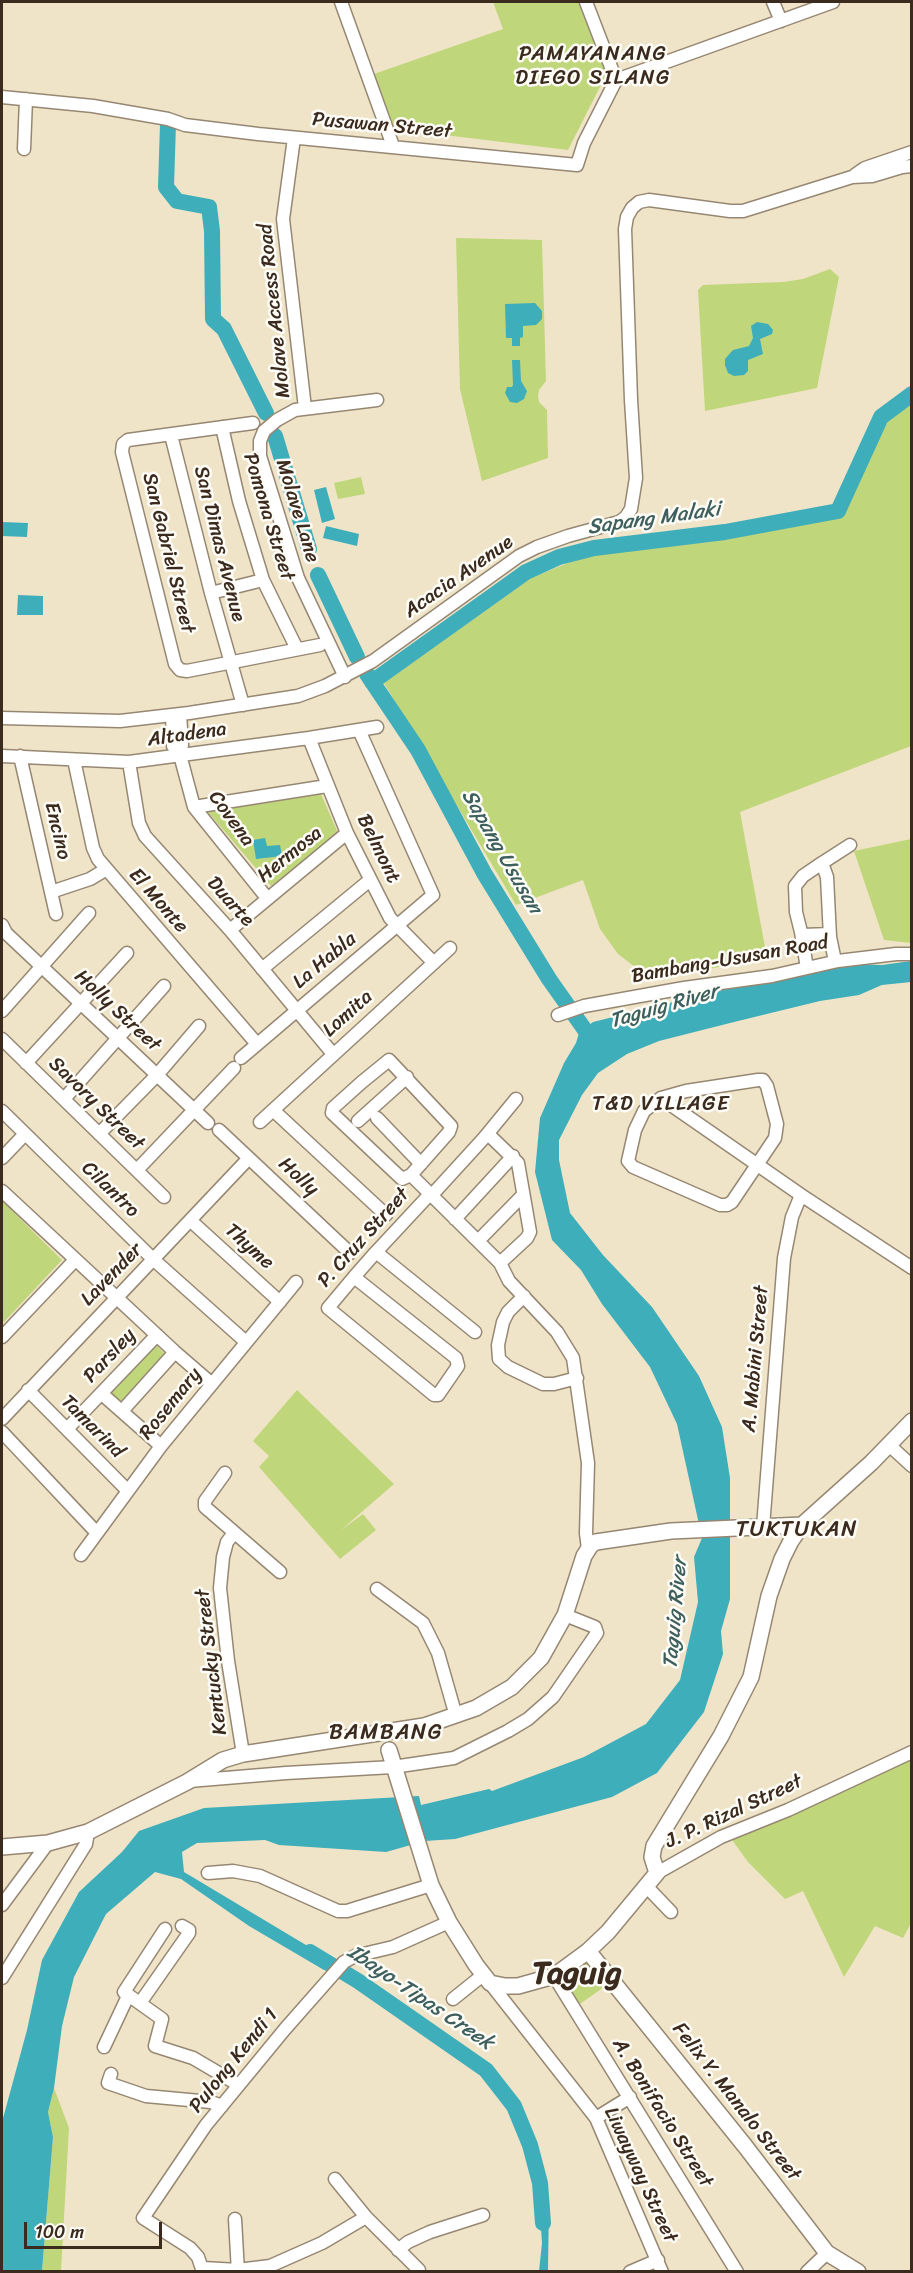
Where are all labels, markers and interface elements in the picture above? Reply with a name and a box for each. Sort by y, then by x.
district label: PAMAYANANG DIEGO SILANG [515,42,671,92]
street label: Pusawan Street [311,108,453,144]
street label: Molave Access Road [254,223,296,399]
street label: Pomona Street [237,450,299,584]
street label: Molave Lane [270,456,324,566]
street label: San Dimas Avenue [188,464,250,624]
street label: San Gabriel Street [136,470,200,636]
water label: Sapang Malaki [586,497,722,541]
street label: Acacia Avenue [400,531,518,623]
street label: Altadena [146,718,228,752]
water label: Sapang Ususan [455,785,547,919]
street label: Covena [203,786,259,852]
street label: Encino [39,800,75,862]
street label: Belmont [351,811,405,887]
street label: Hermosa [253,822,327,888]
street label: El Monte [123,864,193,938]
street label: Duarte [201,872,259,932]
street label: La Habla [288,928,362,994]
street label: Bambang-Ususan Road [630,931,830,989]
street label: Holly Street [69,965,165,1057]
water label: Taguig River [607,979,721,1035]
street label: Lomita [318,985,378,1043]
street label: Savory Street [43,1052,149,1156]
district label: T&D VILLAGE [592,1092,730,1118]
street label: Holly [273,1153,323,1201]
street label: Cilantro [76,1157,144,1223]
street label: P. Cruz Street [313,1183,415,1293]
street label: Thyme [220,1219,278,1275]
street label: Lavender [76,1239,148,1311]
street label: A. Mabini Street [738,1285,774,1433]
street label: Parsley [79,1324,141,1388]
street label: Rosemary [135,1363,207,1445]
street label: Tamarind [55,1390,129,1464]
district label: TUKTUKAN [737,1517,857,1543]
water label: Taguig River [659,1556,693,1670]
street label: Kentucky Street [191,1588,233,1736]
district label: BAMBANG [329,1720,443,1746]
street label: J. P. Rizal Street [662,1770,806,1854]
water label: Ibayo-Tipas Creek [342,1940,498,2056]
district label: Taguig [532,1956,622,1994]
street label: Pulong Kendi 1 [184,2004,284,2118]
street label: Felix Y. Manalo Street [667,2018,805,2186]
street label: A. Bonifacio Street [606,2034,718,2192]
street label: Liwayway Street [598,2104,682,2246]
scale bar [27,2210,165,2248]
text: 100 m [35,2216,84,2248]

